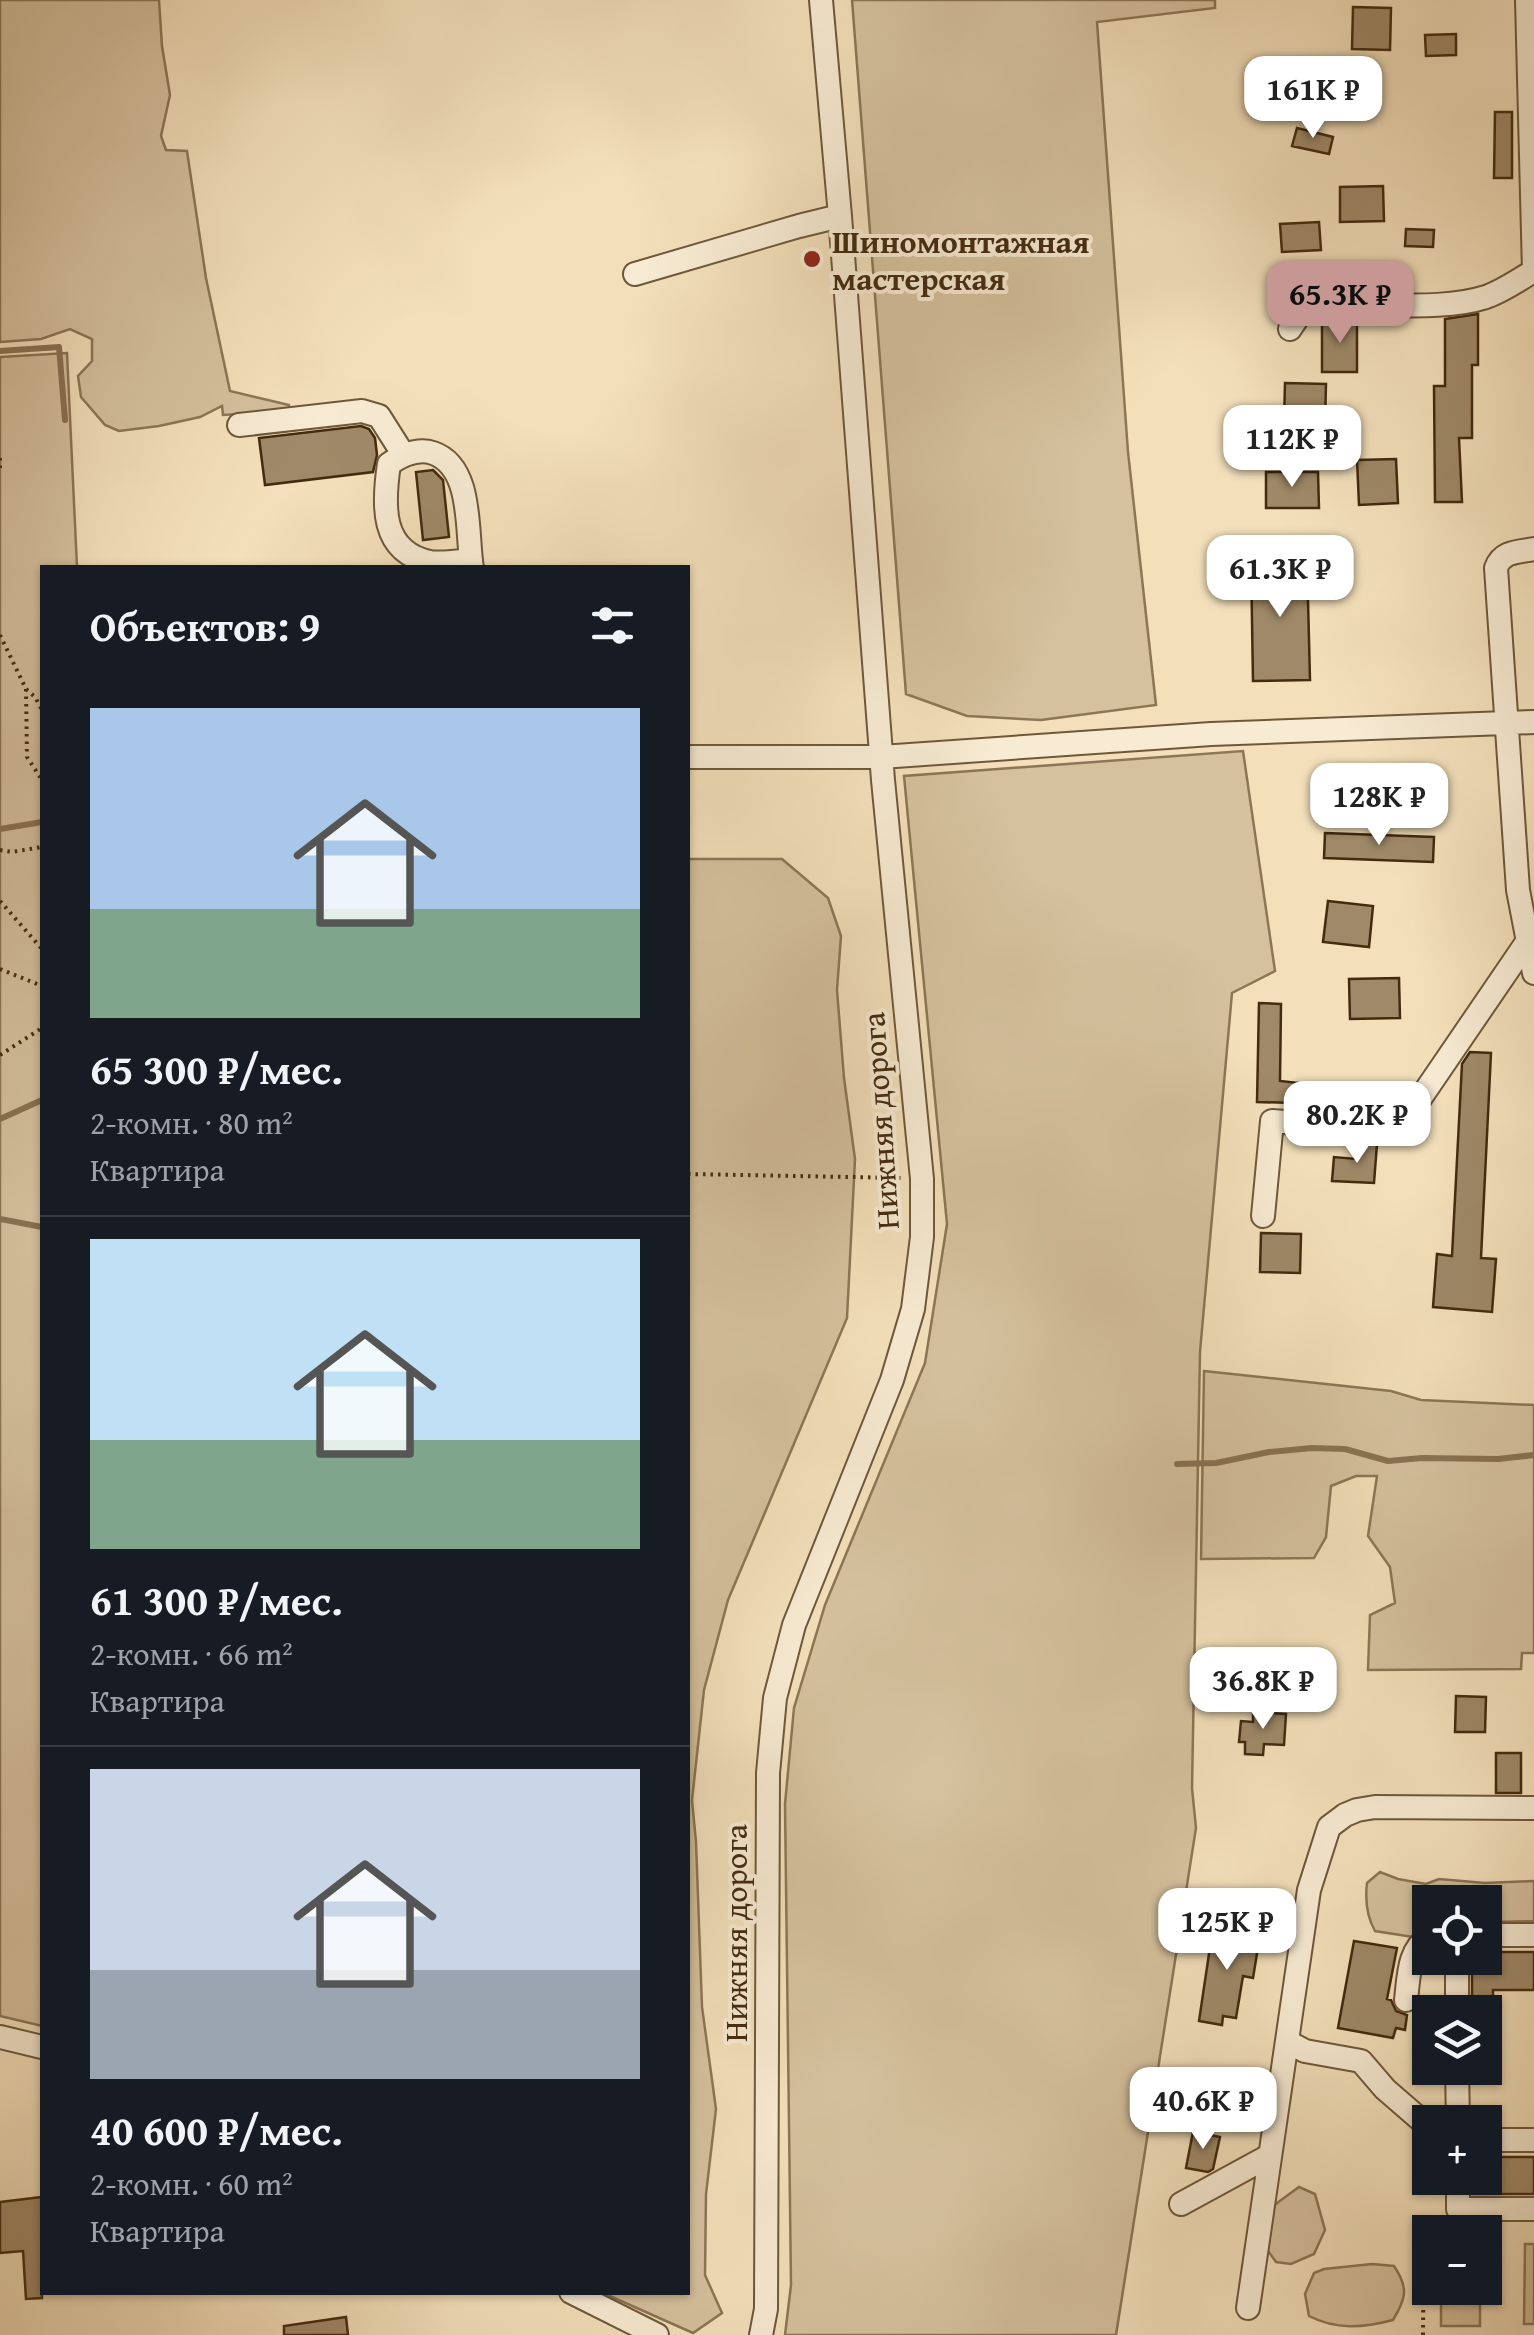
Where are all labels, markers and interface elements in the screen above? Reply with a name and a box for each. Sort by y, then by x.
pin: 161K ₽ [1232,56,1394,141]
text: 161K ₽ [1266,65,1360,112]
place label: Шиномонтажная мастерская [832,218,1089,302]
marker: Шиномонтажная мастерская [801,248,823,270]
pin: 65.3K ₽ [1248,261,1432,346]
text: 65.3K ₽ [1289,270,1391,317]
pin: 112K ₽ [1211,405,1373,490]
text: 112K ₽ [1245,414,1339,461]
pin: 61.3K ₽ [1188,535,1372,620]
text: 61.3K ₽ [1229,544,1331,591]
text: Объектов: 9 [90,595,320,656]
icon: filters [585,598,640,653]
pin: 128K ₽ [1298,763,1460,848]
text: 128K ₽ [1332,772,1426,819]
icon: home [275,773,455,953]
street label: Нижняя дорога [849,1010,911,1231]
text: 65 300 ₽/мес. [90,1038,343,1099]
pin: 80.2K ₽ [1265,1081,1449,1166]
text: 80.2K ₽ [1306,1090,1408,1137]
text: 2-комн. · 80 m² [90,1099,293,1146]
text: Квартира [90,1146,225,1193]
icon: home [275,1304,455,1484]
text: 61 300 ₽/мес. [90,1569,343,1630]
text: 2-комн. · 66 m² [90,1630,293,1677]
pin: 36.8K ₽ [1171,1647,1355,1732]
text: 36.8K ₽ [1212,1656,1314,1703]
text: Квартира [90,1677,225,1724]
street label: Нижняя дорога [712,1823,759,2042]
icon: home [275,1834,455,2014]
map controls [1412,1885,1502,2305]
button: locate [1412,1885,1502,1975]
pin: 125K ₽ [1146,1888,1308,1973]
text: 125K ₽ [1180,1897,1274,1944]
button: layers [1412,1995,1502,2085]
pin: 40.6K ₽ [1111,2067,1295,2152]
text: 40.6K ₽ [1152,2076,1254,2123]
text: 40 600 ₽/мес. [90,2099,343,2160]
button: + [1412,2105,1502,2195]
text: 2-комн. · 60 m² [90,2160,293,2207]
text: Квартира [90,2207,225,2254]
button: − [1412,2215,1502,2305]

